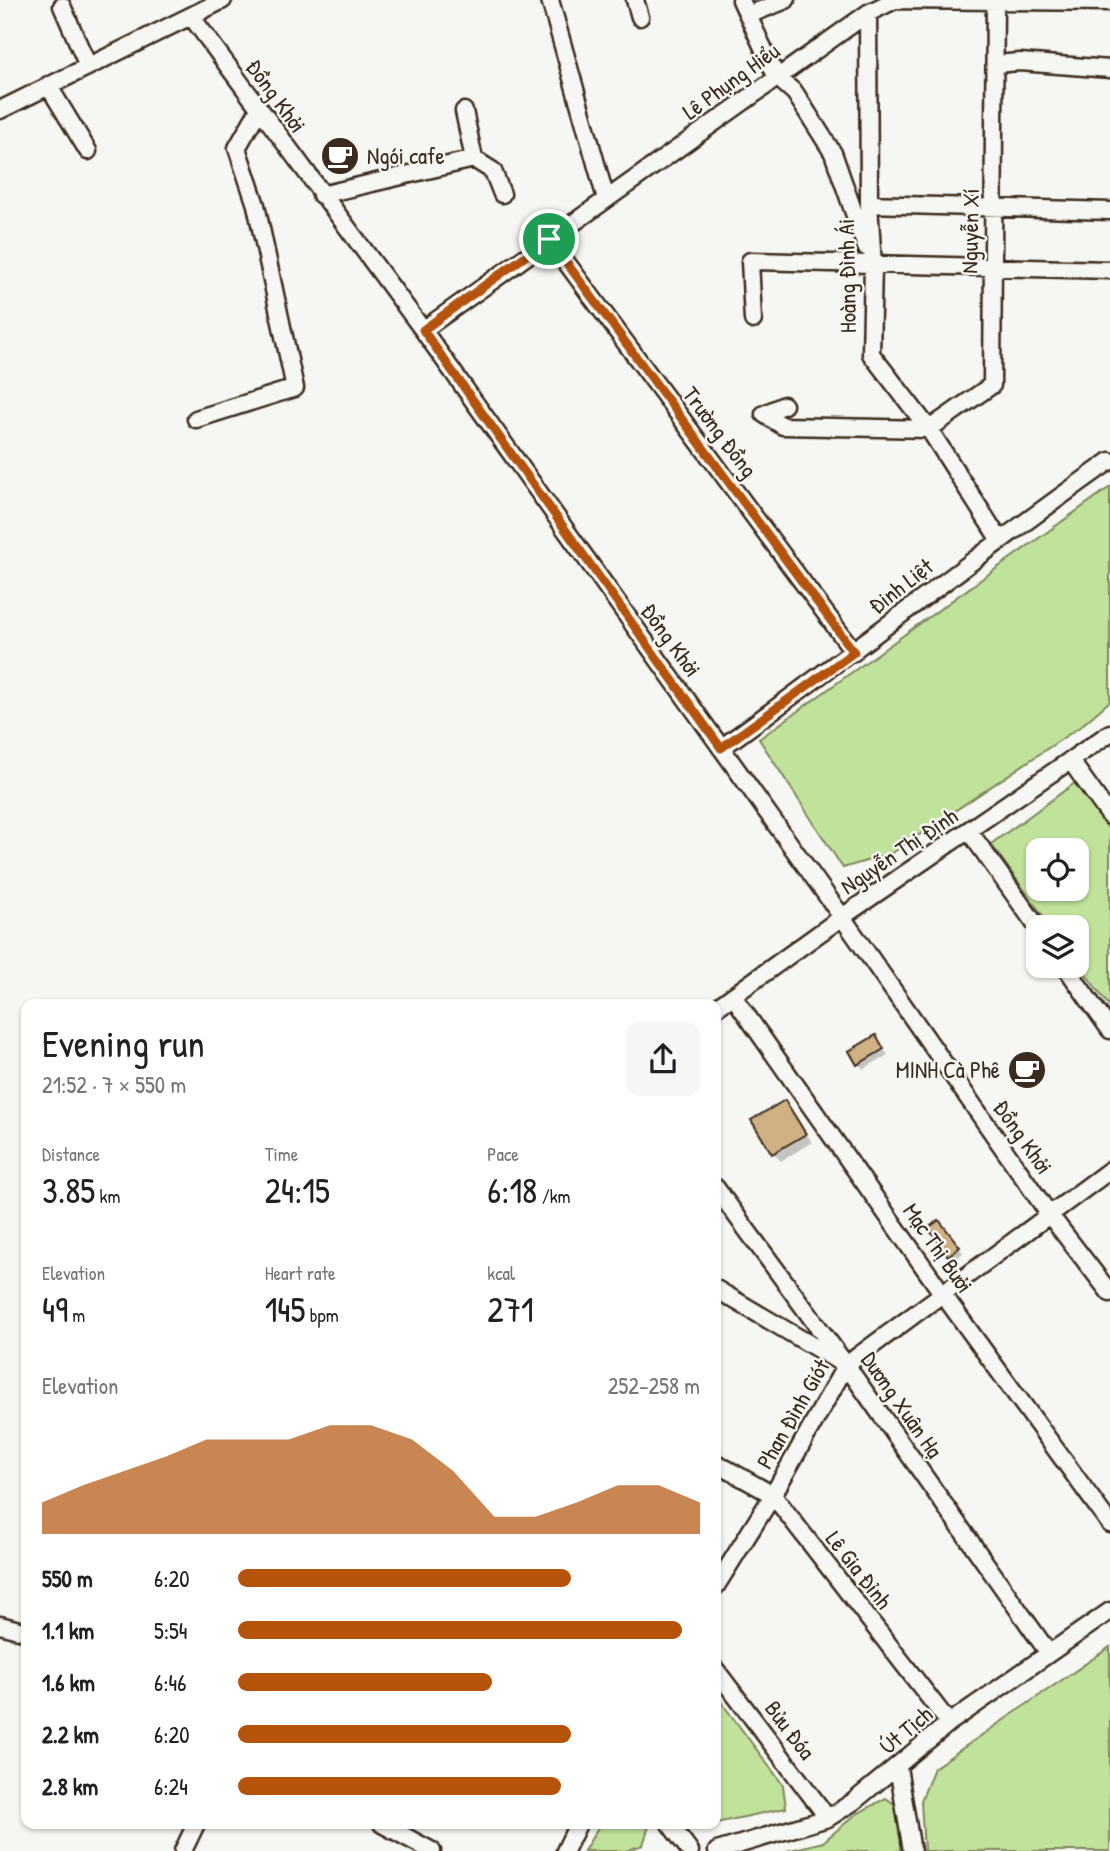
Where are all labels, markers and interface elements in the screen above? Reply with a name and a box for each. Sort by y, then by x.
street label: Lê Phụng Hiểu [676,35,786,126]
street label: Đồng Khởi [239,53,314,139]
cafe icon: Ngói cafe [319,135,361,177]
place label: Ngói cafe [367,140,445,171]
street label: Nguyễn Xí [953,188,986,274]
pin [519,209,579,269]
street label: Hoàng Đình Ái [830,218,863,334]
icon: arrive [530,220,568,258]
street label: Trường Đồng [676,380,765,484]
street label: Đinh Liệt [862,550,940,621]
street label: Đồng Khởi [634,597,709,683]
street label: Nguyễn Thị Định [834,800,964,901]
map controls [1026,838,1089,978]
button: locate [1026,838,1089,901]
button: layers [1026,915,1089,978]
text: Evening run [42,1017,205,1069]
button: share [626,1022,700,1096]
cafe icon: MINH Cà Phê [1006,1049,1048,1091]
place label: MINH Cà Phê [896,1054,1000,1085]
text: 21:52 · 7 × 550 m [42,1069,186,1100]
street label: Đồng Khởi [987,1093,1060,1180]
text: Distance [42,1141,100,1167]
text: Time [265,1141,298,1167]
text: Pace [487,1141,519,1167]
text: 3.85 [42,1167,95,1214]
text: 24:15 [265,1167,330,1214]
text: 6:18 [487,1167,537,1214]
text: km [95,1183,120,1209]
text: /km [537,1183,571,1209]
street label: Mạc Thị Bưởi [896,1197,981,1299]
text: Elevation [42,1260,105,1286]
text: Heart rate [265,1260,336,1286]
text: kcal [487,1260,515,1286]
text: 49 [42,1286,68,1333]
text: 145 [265,1286,305,1333]
text: 271 [487,1286,534,1333]
text: m [68,1302,85,1328]
text: bpm [305,1302,339,1328]
street label: Dương Xuân Hạ [854,1346,950,1464]
street label: Phan Đình Giót [749,1352,837,1474]
text: Elevation [42,1370,118,1401]
text: 252–258 m [608,1370,700,1401]
street label: Lê Gia Đỉnh [819,1524,900,1615]
text: 550 m [42,1563,93,1594]
text: 6:20 [154,1563,190,1594]
text: 1.1 km [42,1615,94,1646]
text: 5:54 [154,1615,187,1646]
text: 1.6 km [42,1667,95,1698]
text: 6:46 [154,1667,186,1698]
street label: Bửu Đóa [758,1694,823,1766]
street label: Út Tịch [873,1698,939,1761]
text: 2.2 km [42,1719,99,1750]
text: 6:20 [154,1719,190,1750]
text: 2.8 km [42,1771,98,1802]
text: 6:24 [154,1771,188,1802]

